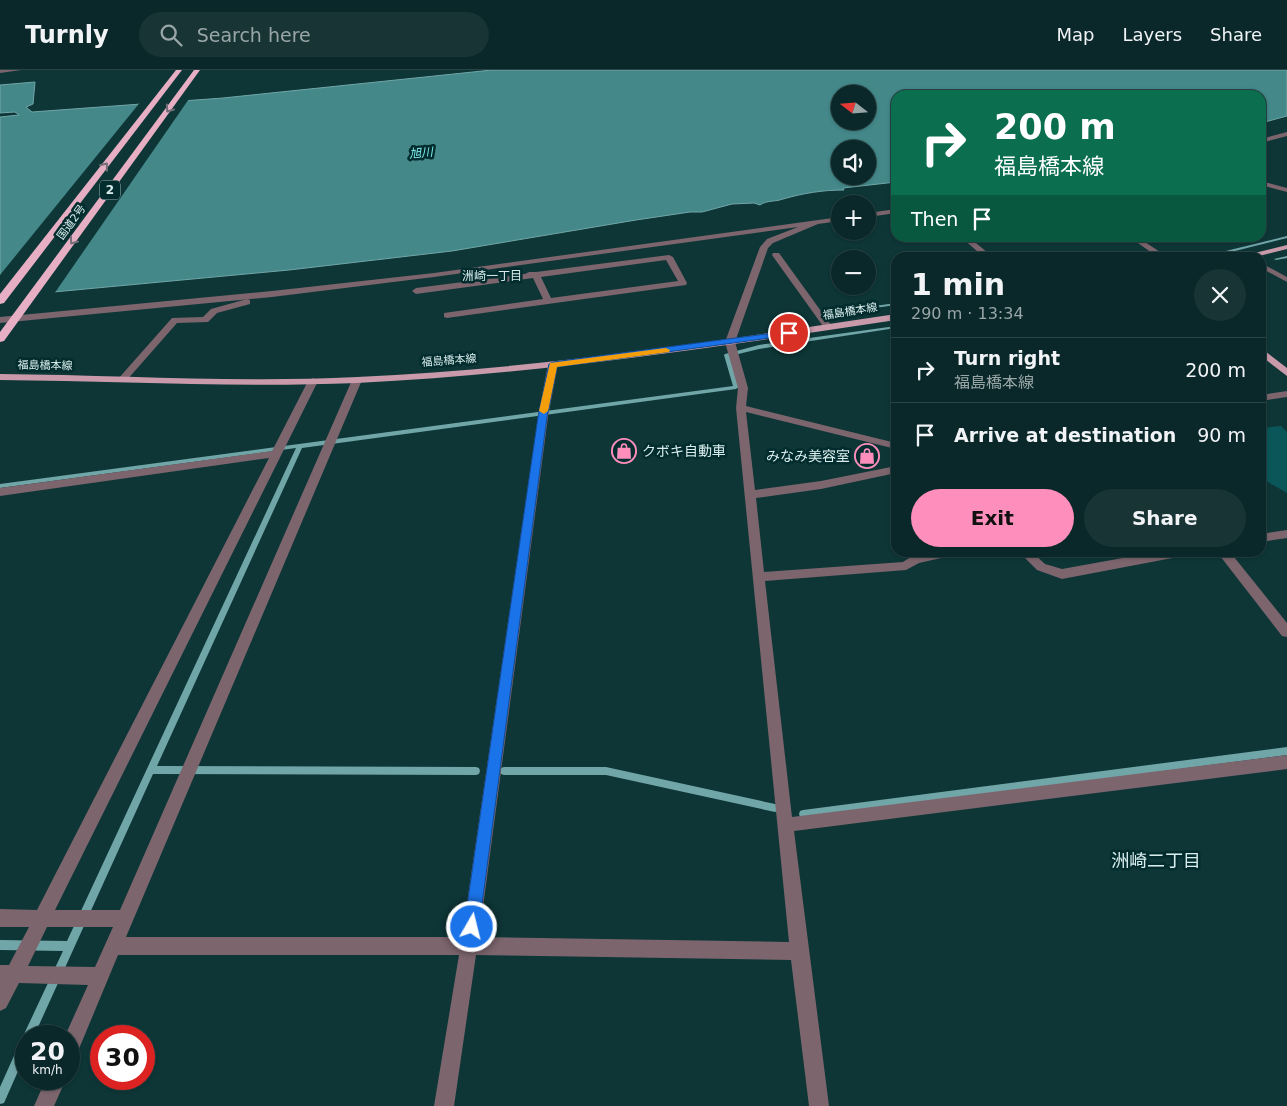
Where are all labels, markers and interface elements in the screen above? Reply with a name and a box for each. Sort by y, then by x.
search box [139,12,489,57]
text: Turnly [25,21,109,49]
icon: search [157,21,185,49]
text: Search here [197,24,311,46]
text: Map [1056,24,1094,45]
text: Layers [1122,24,1182,45]
text: Share [1210,24,1262,45]
north arrow [831,85,876,130]
map controls [831,85,876,295]
one-way arrow [166,103,175,113]
text: 200 m [994,107,1116,147]
icon: right [911,110,976,175]
button: sound [831,140,876,185]
water label: 旭川 [408,145,436,161]
text: 福島橋本線 [994,154,1104,179]
one-way arrow [99,163,107,172]
road number: 2 [100,180,120,200]
button: + [831,195,876,240]
street label: 国道2号 [54,202,88,242]
icon: arrive [968,205,996,233]
text: Then [911,208,958,230]
one-way arrow [70,235,79,245]
button: − [831,250,876,295]
text: 1 min [911,267,1005,302]
district label: 洲崎一丁目 [462,269,522,283]
button: close [1194,269,1246,321]
street label: 福島橋本線 [822,301,878,322]
text: 290 m · 13:34 [911,304,1024,323]
pin [768,312,810,354]
icon: arrive [775,319,803,347]
text: Turn right [954,347,1060,369]
street label: 福島橋本線 [421,352,477,369]
icon: right [911,356,939,384]
street label: 福島橋本線 [17,359,73,372]
text: 200 m [1185,359,1246,381]
text: 福島橋本線 [954,373,1034,392]
icon: arrive [911,421,939,449]
text: Arrive at destination [954,424,1176,446]
text: 90 m [1197,424,1246,446]
shop icon: クボキ自動車 [611,438,637,464]
place label: クボキ自動車 [642,443,726,459]
shop icon: みなみ美容室 [854,443,880,469]
place label: みなみ美容室 [766,448,850,464]
button: Exit [911,489,1074,547]
button: Share [1084,489,1246,547]
district label: 洲崎二丁目 [1111,850,1201,871]
position arrow [445,900,497,952]
speed limit sign: 30 [90,1025,155,1090]
text: 20 [30,1037,65,1066]
text: km/h [32,1063,63,1077]

